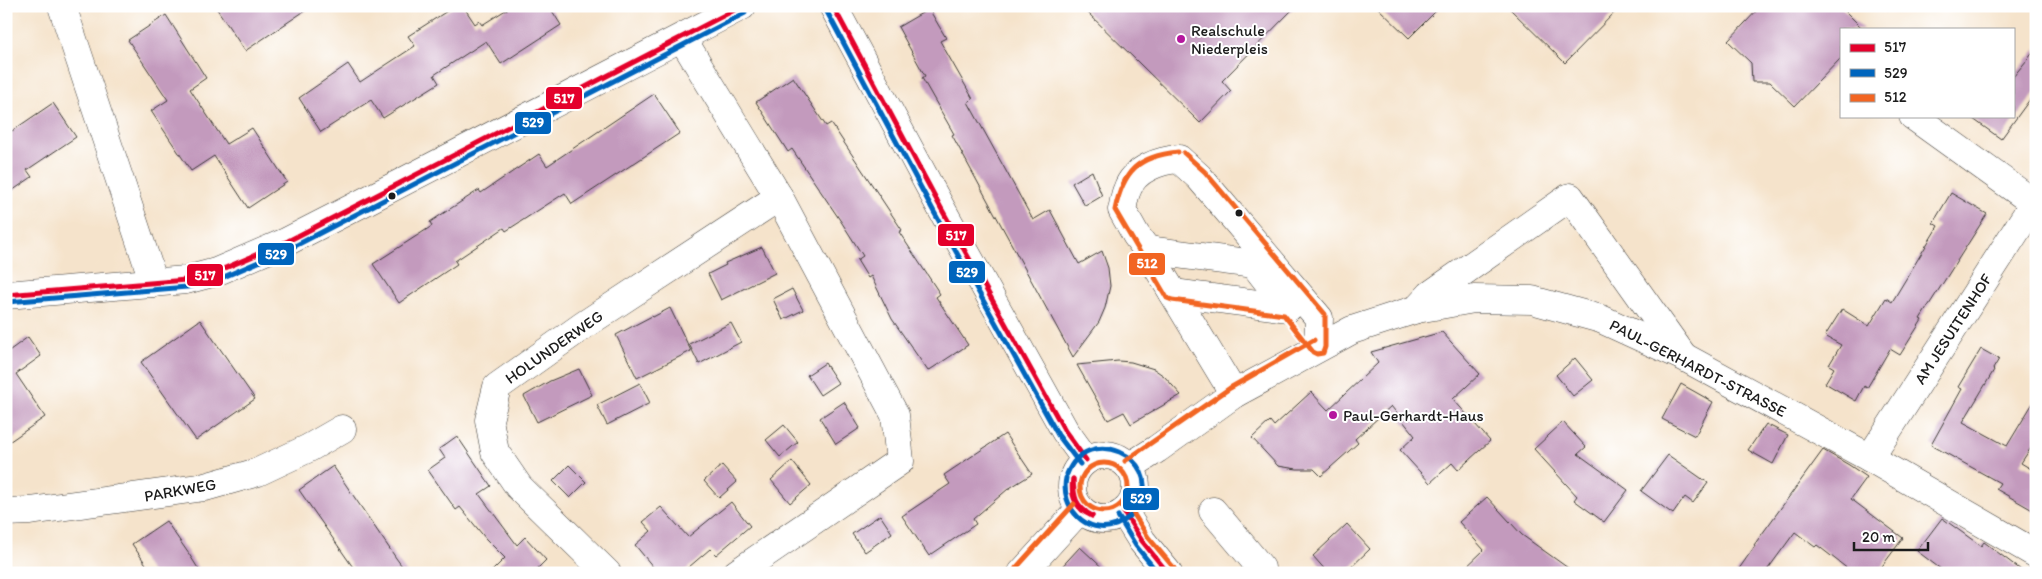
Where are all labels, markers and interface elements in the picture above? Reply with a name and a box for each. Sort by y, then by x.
place label: Realschule Niederpleis [1191,21,1268,58]
legend [1840,28,2014,118]
marker: Realschule Niederpleis [1175,33,1187,45]
text: 517 [1884,38,1907,56]
text: 529 [1884,64,1908,82]
line badge: 517 [545,86,583,110]
text: 512 [1884,88,1907,106]
text: 517 [554,90,574,107]
line badge: 529 [514,111,552,135]
text: 529 [522,114,544,131]
unlabelled marker [387,191,397,201]
unlabelled marker [1234,208,1244,218]
line badge: 517 [937,223,975,247]
text: 517 [946,227,966,244]
line badge: 529 [257,242,295,266]
text: 529 [265,246,287,263]
line badge: 512 [1128,252,1166,276]
text: 512 [1136,255,1158,272]
line badge: 529 [948,260,986,284]
line badge: 517 [186,263,224,287]
text: 529 [956,264,978,281]
text: 517 [195,267,215,284]
street label: AM JESUITENHOF [1910,270,1996,388]
street label: HOLUNDERWEG [501,306,607,388]
street label: PAUL-GERHARDT-STRASSE [1606,315,1790,421]
place label: Paul-Gerhardt-Haus [1343,406,1484,425]
marker: Paul-Gerhardt-Haus [1327,409,1339,421]
street label: PARKWEG [143,474,217,506]
line badge: 529 [1122,487,1160,511]
text: 529 [1130,490,1152,507]
scale bar [1854,519,1928,551]
text: 20 m [1862,528,1896,546]

